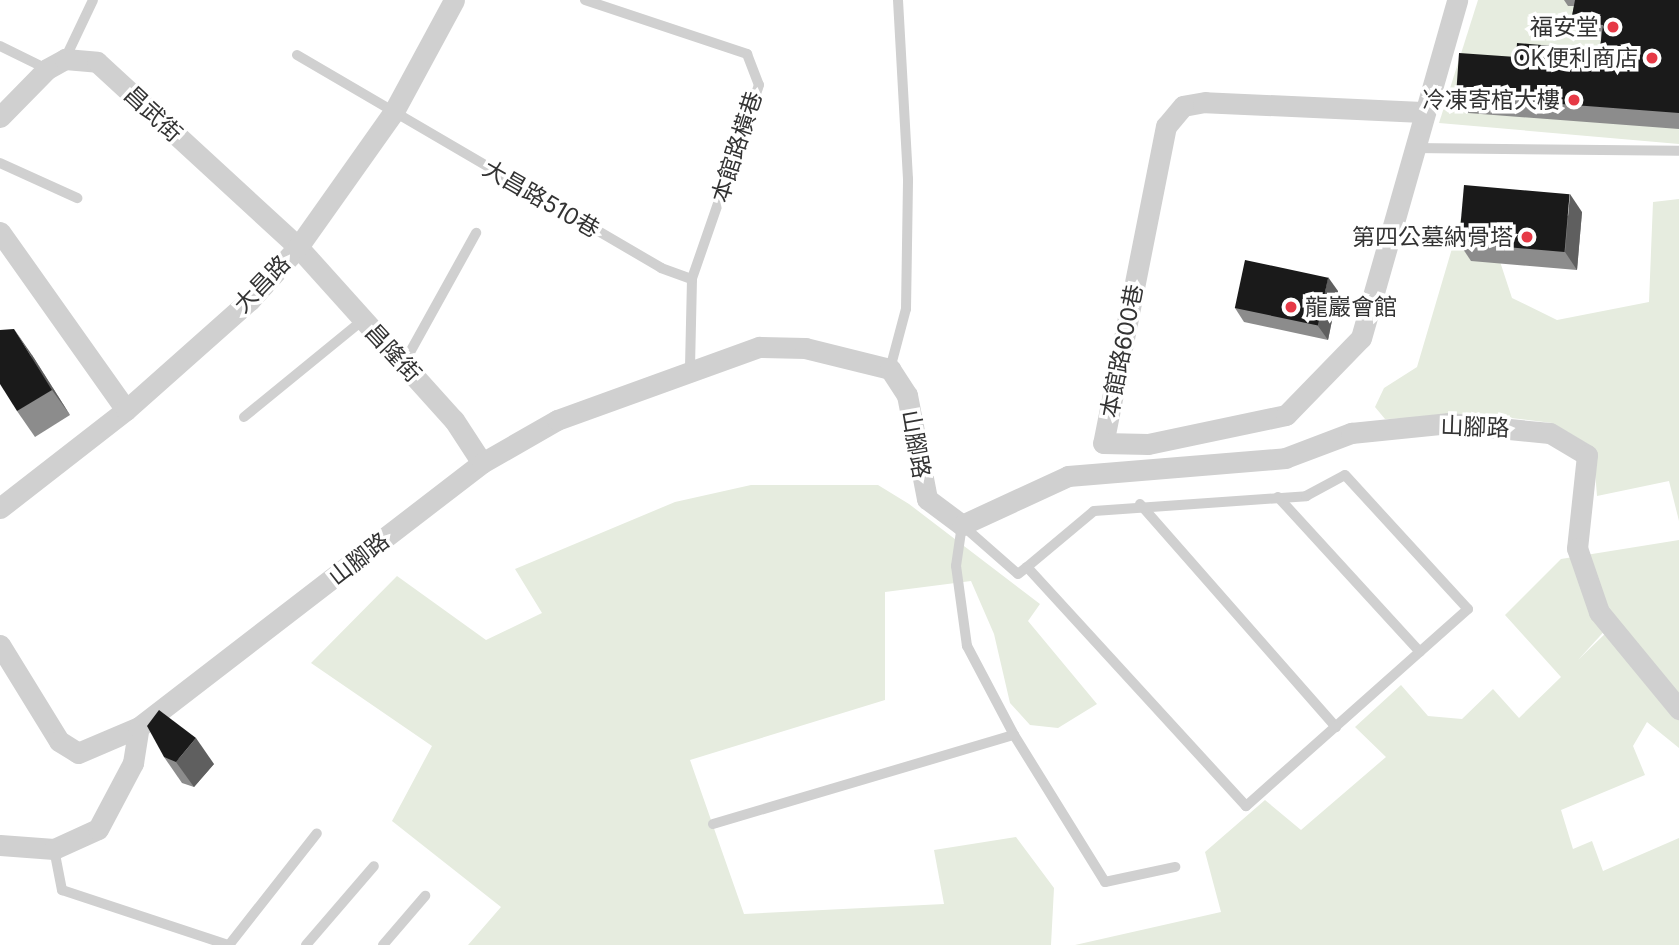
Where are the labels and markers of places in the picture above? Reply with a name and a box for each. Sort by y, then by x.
place label: 福安堂 [1530,13,1599,41]
marker: 福安堂 [1605,19,1621,35]
place label: OK便利商店 [1513,44,1638,72]
marker: OK便利商店 [1644,50,1660,66]
place label: 冷凍寄棺大樓 [1422,86,1560,114]
marker: 冷凍寄棺大樓 [1566,92,1582,108]
place label: 第四公墓納骨塔 [1352,223,1513,251]
marker: 第四公墓納骨塔 [1519,229,1535,245]
place label: 龍巖會館 [1305,293,1397,321]
marker: 龍巖會館 [1283,299,1299,315]

